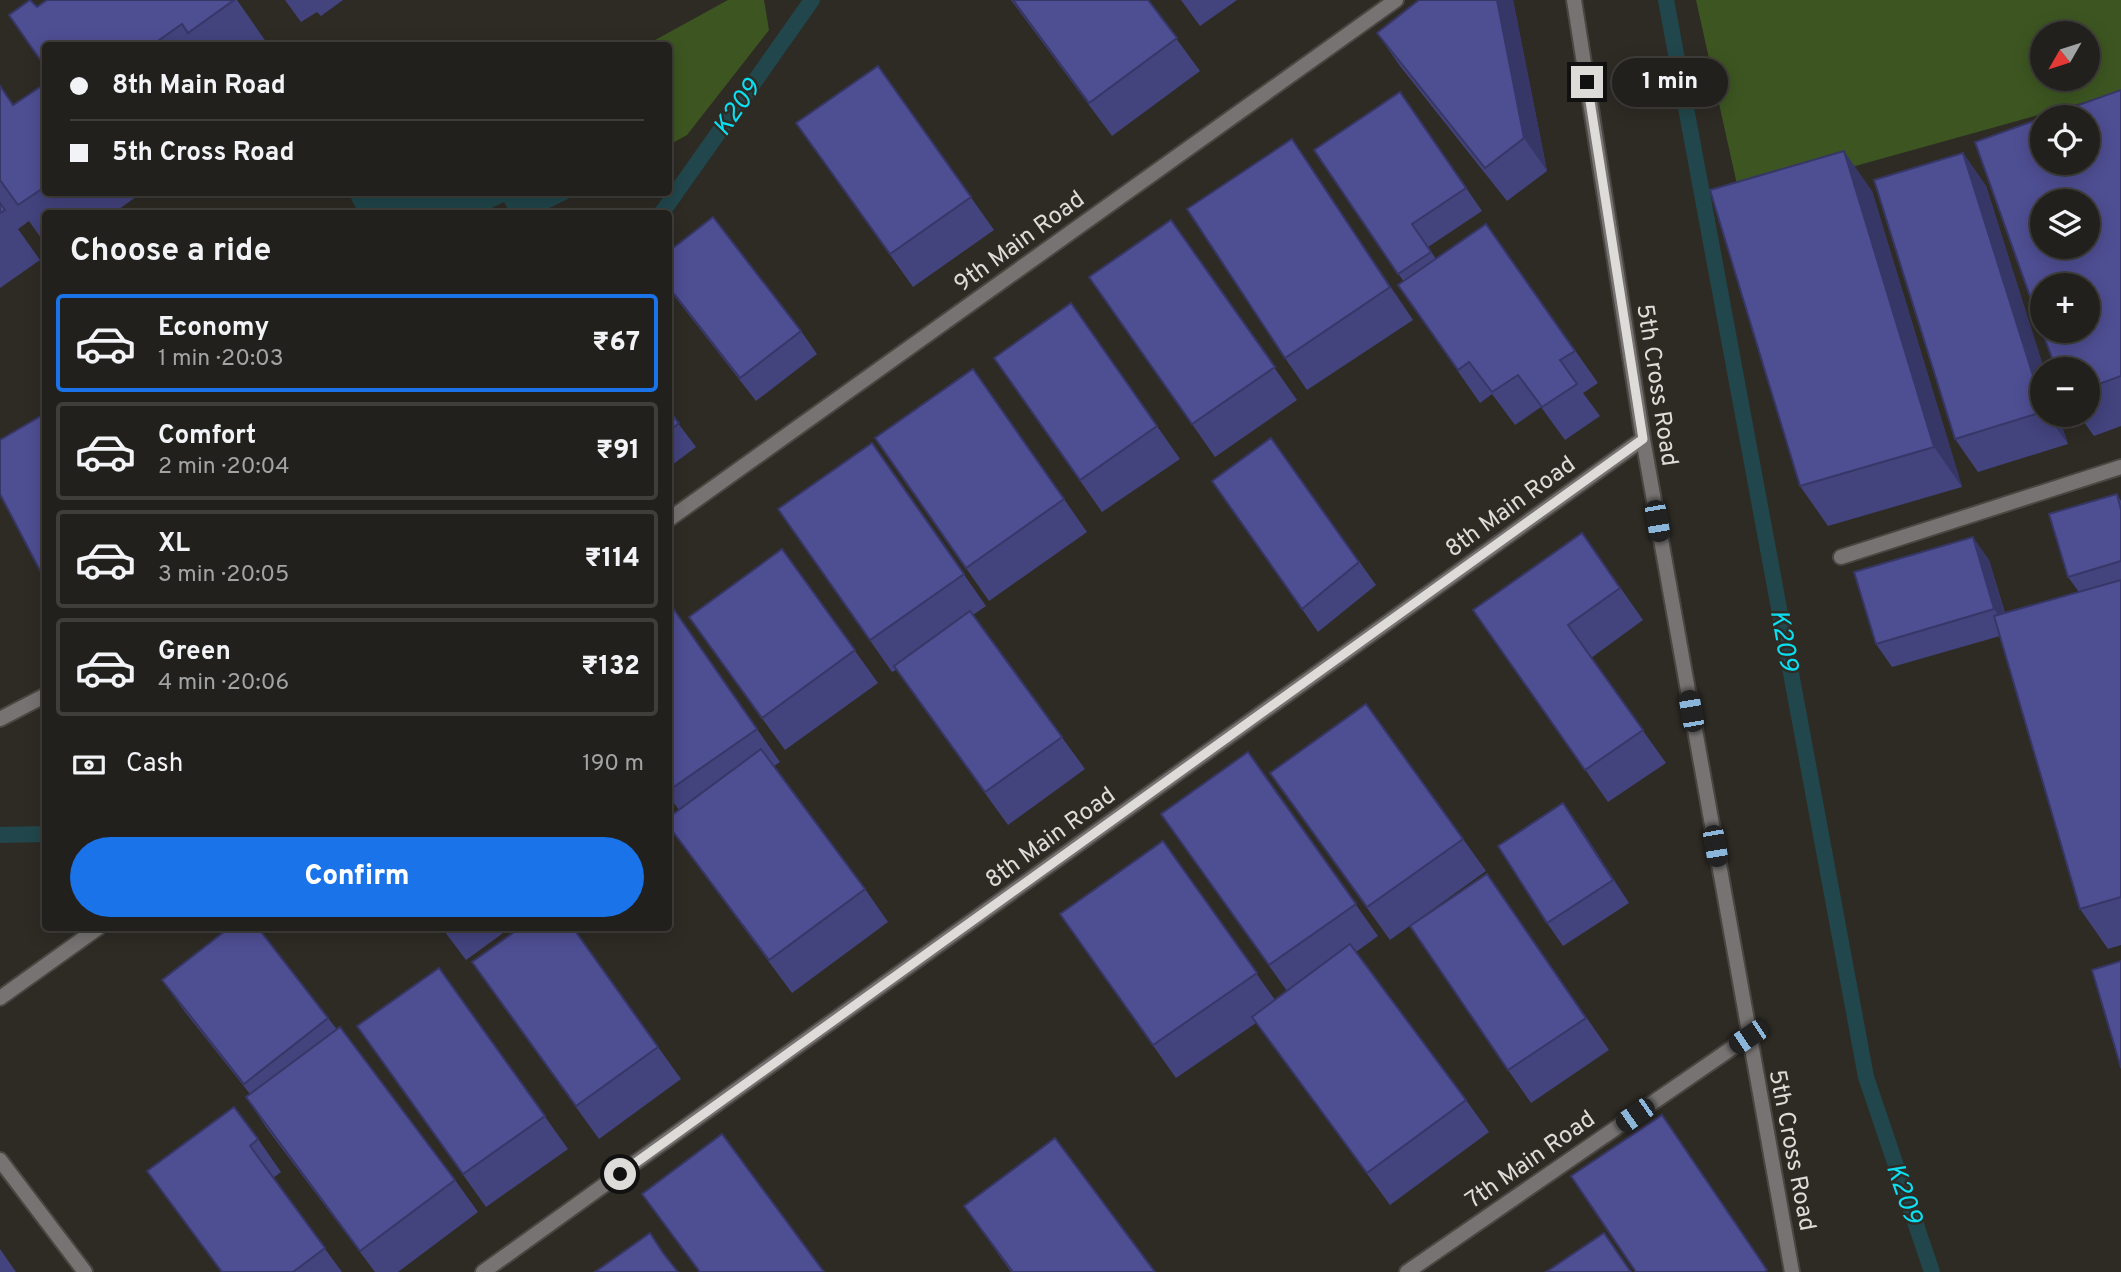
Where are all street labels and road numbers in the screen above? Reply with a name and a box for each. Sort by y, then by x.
street label: 9th Main Road [949,185,1091,300]
street label: 5th Cross Road [1628,302,1684,469]
street label: 8th Main Road [1440,450,1582,565]
street label: 8th Main Road [980,781,1122,896]
street label: 5th Cross Road [1761,1067,1821,1234]
street label: 7th Main Road [1460,1105,1602,1216]

